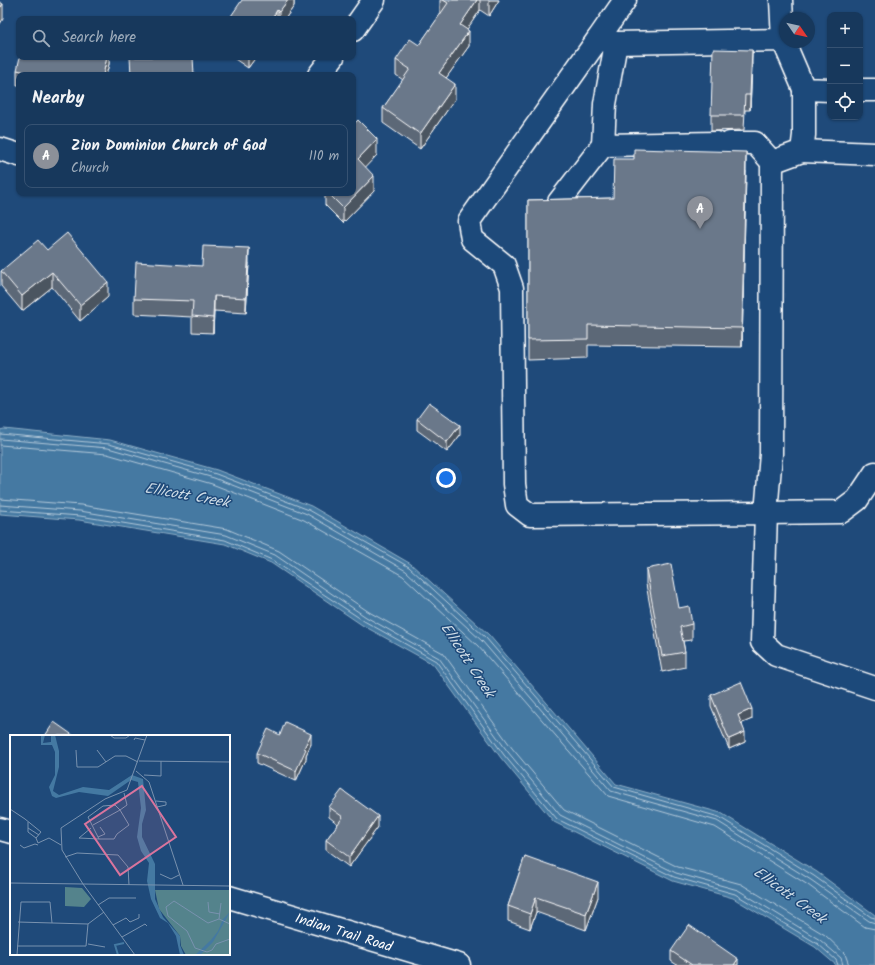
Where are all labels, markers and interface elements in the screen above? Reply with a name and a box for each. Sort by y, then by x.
north arrow [779,12,815,48]
map controls [827,12,863,120]
button: + [827,12,863,48]
search box [16,16,356,60]
text: Search here [62,26,136,50]
icon: search [30,27,52,49]
button: − [827,48,863,84]
button: locate [827,84,863,120]
text: Nearby [32,85,84,112]
text: Zion Dominion Church of God [71,134,267,158]
text: A [42,146,50,167]
text: 110 m [309,146,339,167]
text: Church [71,158,109,179]
pin: A [687,196,713,229]
your location [436,468,456,488]
water label: Ellicott Creek [143,477,233,516]
water label: Ellicott Creek [434,618,502,704]
inset map [10,735,230,955]
water label: Ellicott Creek [748,861,833,932]
street label: Indian Trail Road [292,908,396,959]

